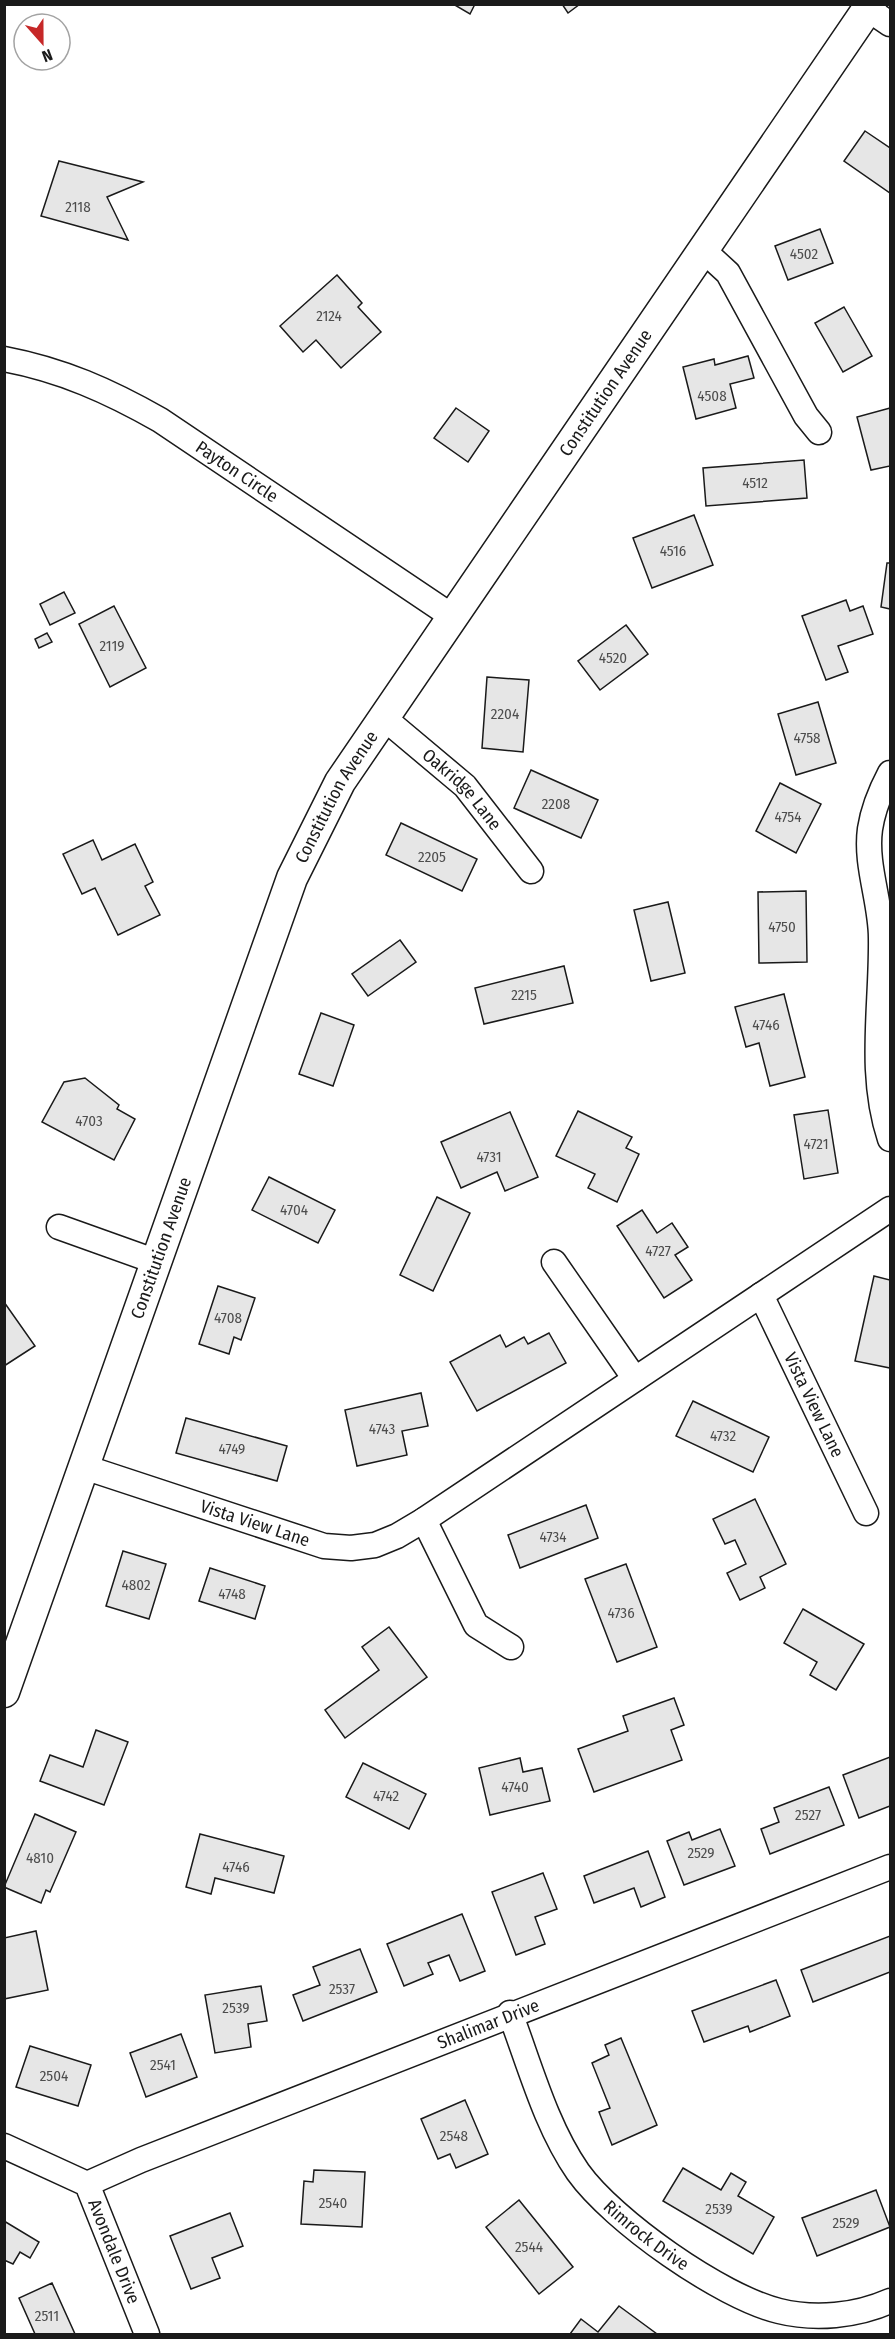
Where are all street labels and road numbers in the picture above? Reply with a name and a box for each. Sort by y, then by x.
street label: Constitution Avenue [555,325,657,461]
street label: Payton Circle [191,436,282,507]
street label: Constitution Avenue [290,726,383,867]
street label: Oakridge Lane [418,744,506,835]
street label: Constitution Avenue [126,1174,196,1322]
street label: Vista View Lane [779,1349,849,1461]
street label: Vista View Lane [197,1495,313,1552]
street label: Shalimar Drive [434,1994,543,2054]
street label: Rimrock Drive [599,2195,693,2275]
street label: Avondale Drive [83,2196,145,2307]

